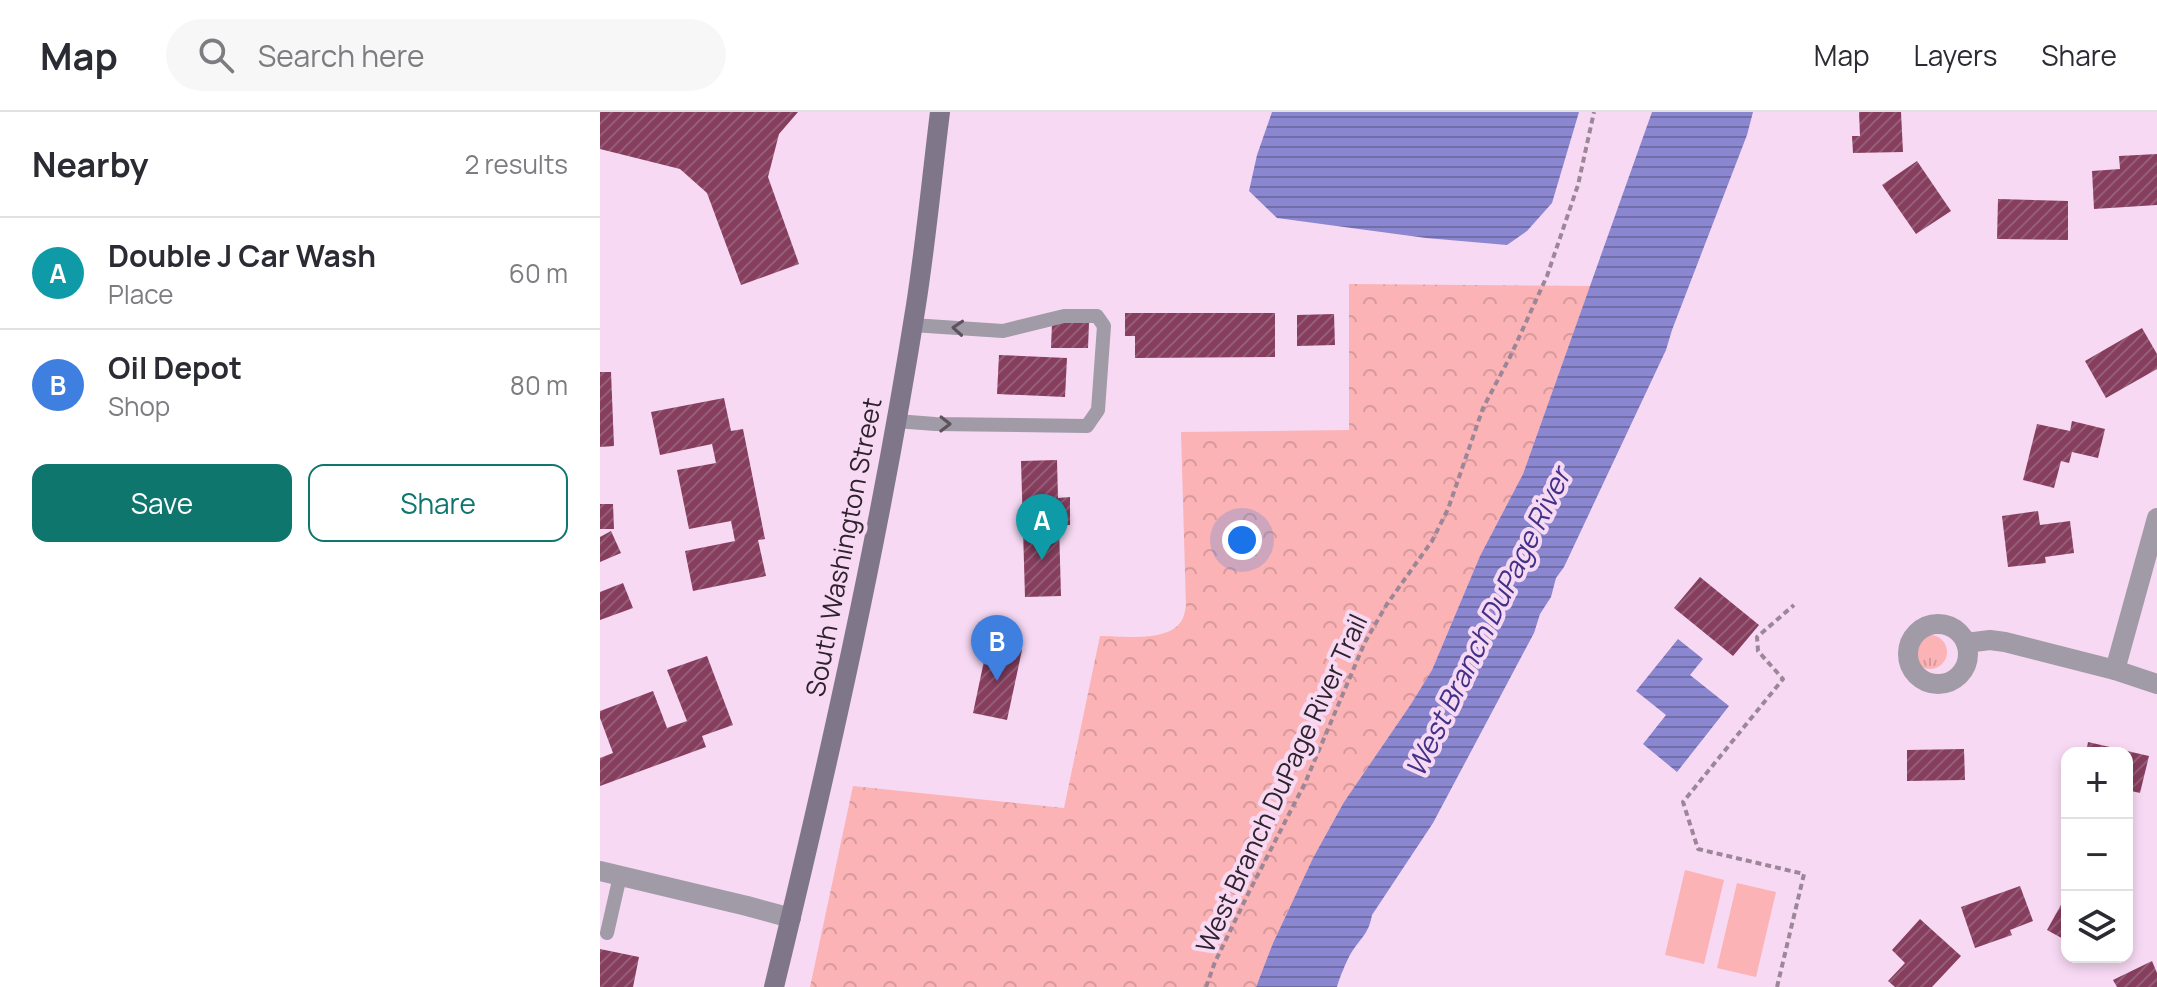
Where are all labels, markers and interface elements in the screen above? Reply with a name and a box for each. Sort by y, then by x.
search box [166,19,726,91]
text: Map [40,29,118,81]
icon: search [194,33,238,77]
text: Search here [258,35,425,76]
text: Map [1814,36,1870,74]
text: Layers [1914,36,1997,74]
text: Share [2041,36,2117,74]
text: Nearby [32,141,148,187]
text: 2 results [464,146,568,182]
text: Double J Car Wash [108,235,376,276]
text: A [49,255,67,291]
text: 60 m [509,255,568,291]
text: Place [108,276,173,312]
one-way arrow [951,320,964,337]
text: Oil Depot [108,347,242,388]
text: B [50,367,66,403]
text: 80 m [510,367,568,403]
text: Shop [108,388,170,424]
street label: South Washington Street [796,394,890,700]
one-way arrow [939,415,952,433]
water label: West Branch DuPage River [1396,458,1580,783]
button: Save [32,464,292,542]
button: Share [308,464,568,542]
pin: A [1016,494,1068,560]
your location [1222,520,1262,560]
street label: West Branch DuPage River Trail [1187,608,1375,958]
pin: B [971,615,1023,681]
map controls [2061,747,2133,963]
button: + [2061,747,2133,819]
button: − [2061,819,2133,891]
button: layers [2061,891,2133,963]

